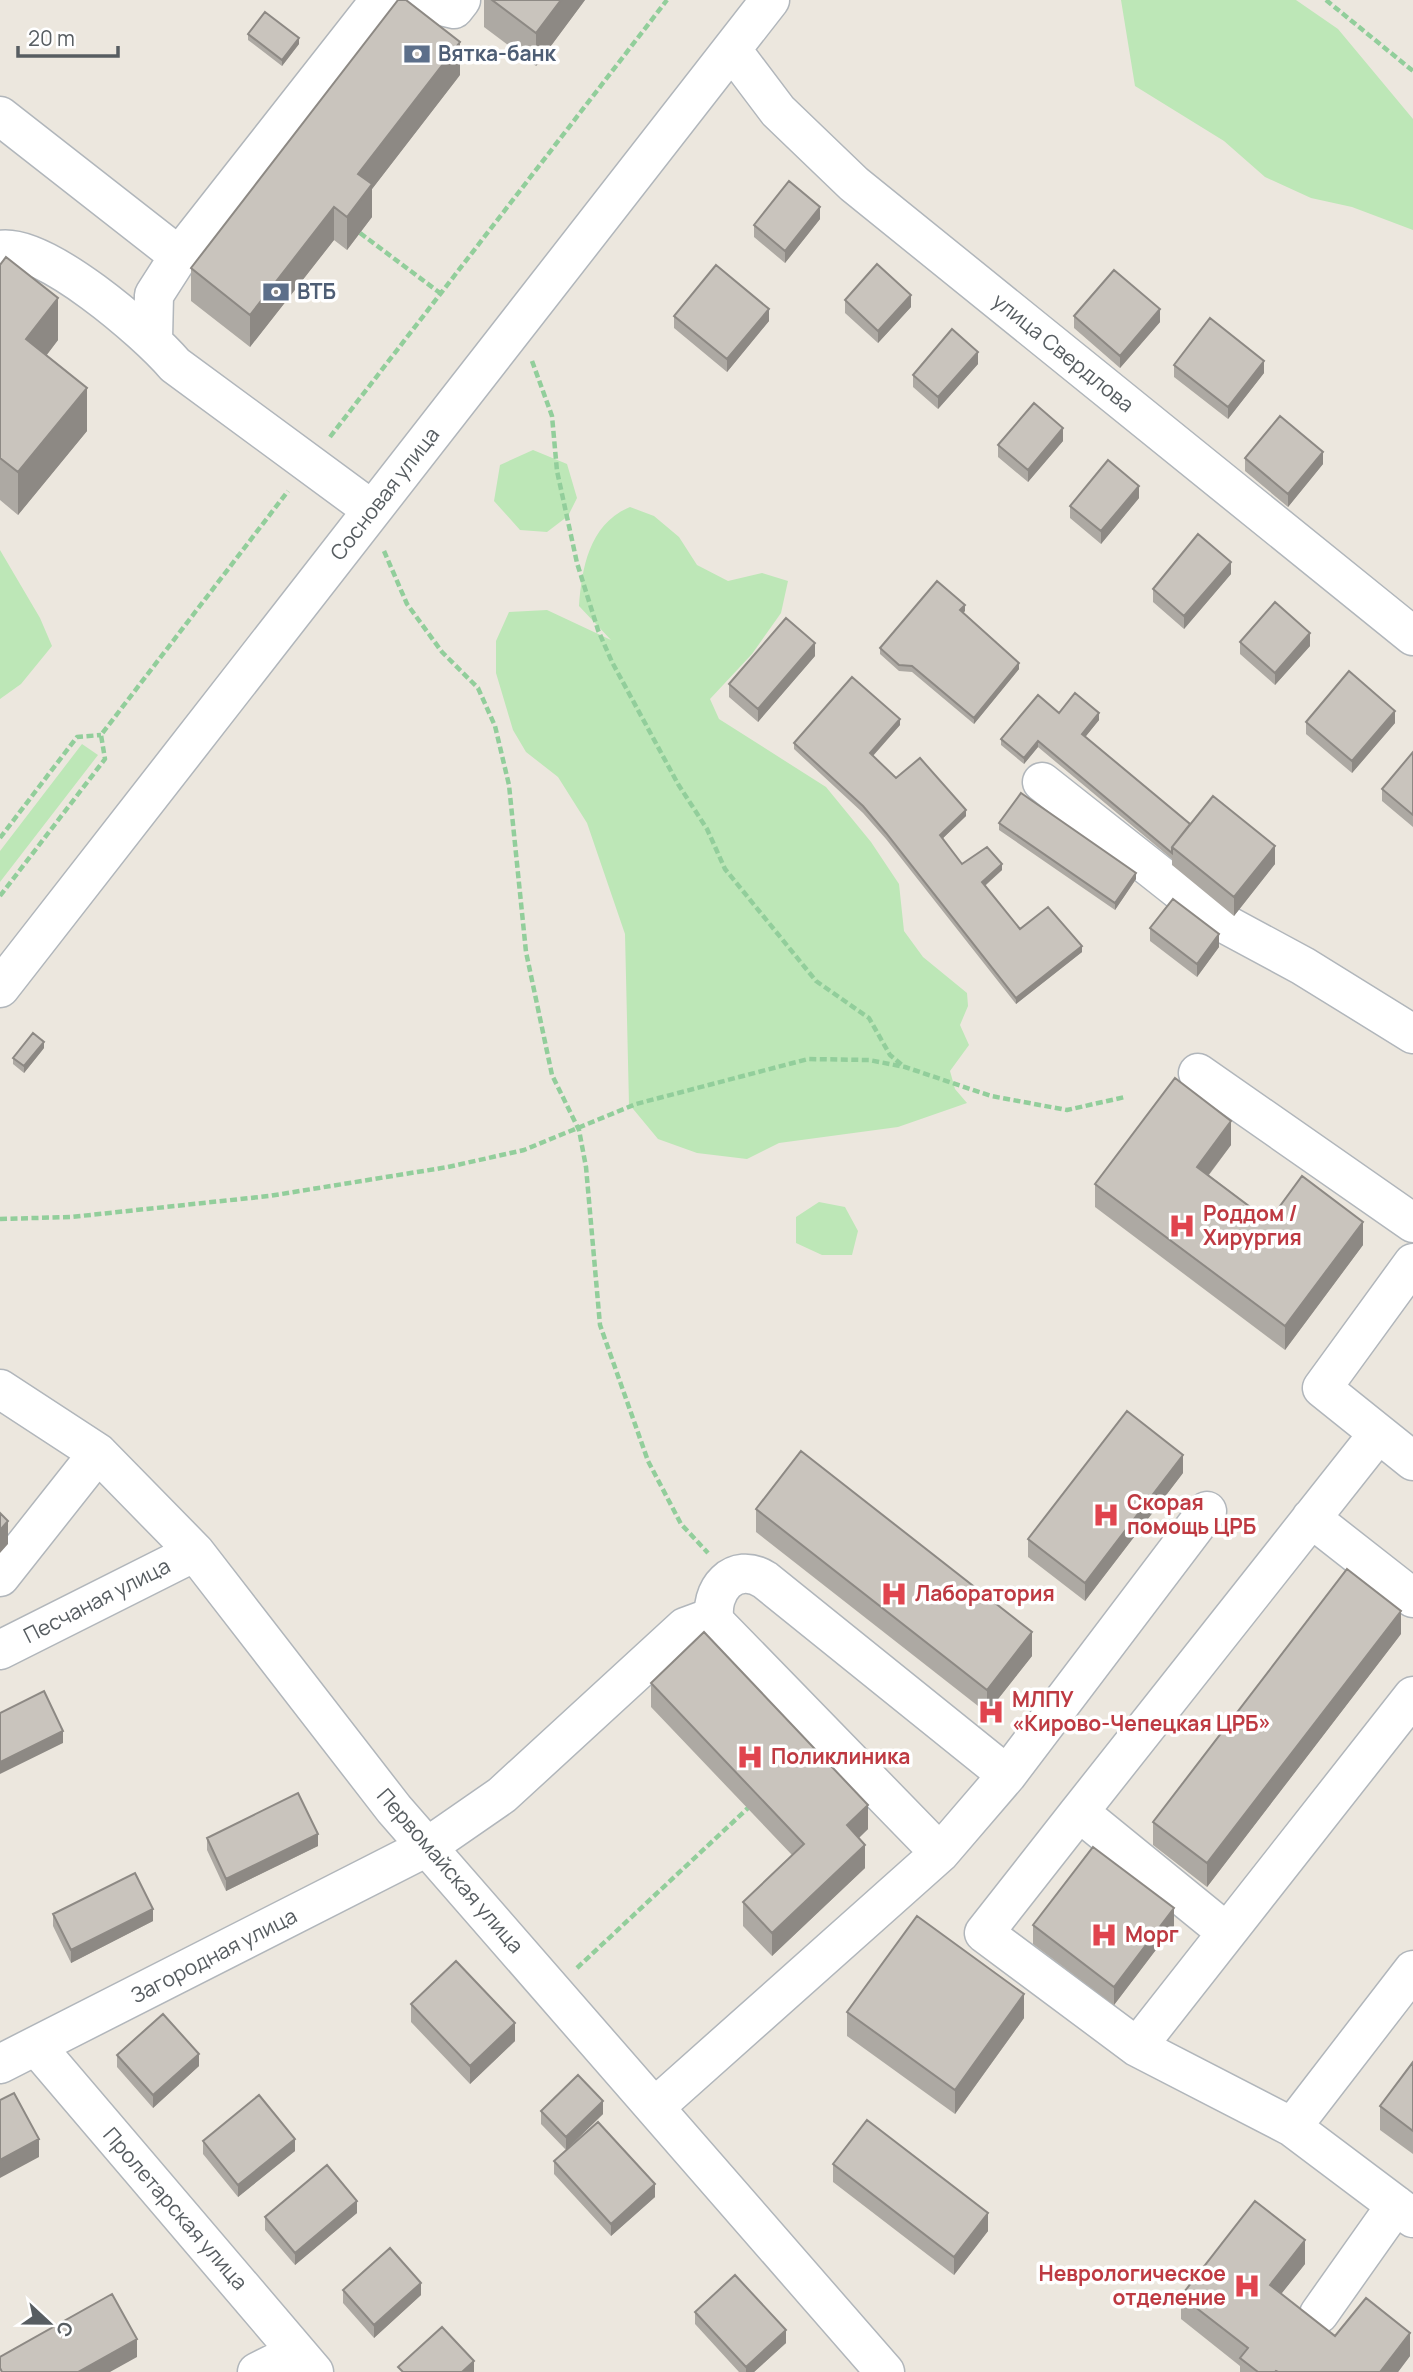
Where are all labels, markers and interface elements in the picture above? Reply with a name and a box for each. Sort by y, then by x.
scale bar [18,14,117,58]
text: 20 m [28,24,75,52]
bank icon: Вятка-банк [402,39,432,69]
place label: Вятка-банк [438,39,557,67]
bank icon: ВТБ [261,277,291,307]
place label: ВТБ [297,277,336,305]
street label: улица Свердлова [987,286,1140,418]
street label: Сосновая улица [323,421,445,566]
place label: Роддом / Хирургия [1203,1199,1302,1251]
hospital icon: Роддом / Хирургия [1167,1211,1197,1241]
place label: Скорая помощь ЦРБ [1127,1488,1256,1540]
hospital icon: Скорая помощь ЦРБ [1091,1500,1121,1530]
street label: Песчаная улица [19,1551,175,1649]
hospital icon: Лаборатория [879,1579,909,1609]
place label: Лаборатория [915,1579,1055,1607]
place label: МЛПУ «Кирово-Чепецкая ЦРБ» [1012,1685,1271,1737]
hospital icon: МЛПУ «Кирово-Чепецкая ЦРБ» [976,1697,1006,1727]
hospital icon: Поликлиника [735,1742,765,1772]
place label: Поликлиника [771,1742,910,1770]
street label: Первомайская улица [371,1782,530,1959]
street label: Загородная улица [126,1901,301,2009]
hospital icon: Морг [1089,1920,1119,1950]
place label: Морг [1125,1920,1179,1948]
street label: Пролетарская улица [97,2121,254,2296]
place label: Неврологическое отделение [1039,2259,1226,2311]
hospital icon: Неврологическое отделение [1232,2271,1262,2301]
north arrow [14,2288,84,2358]
text: С [50,2318,79,2341]

